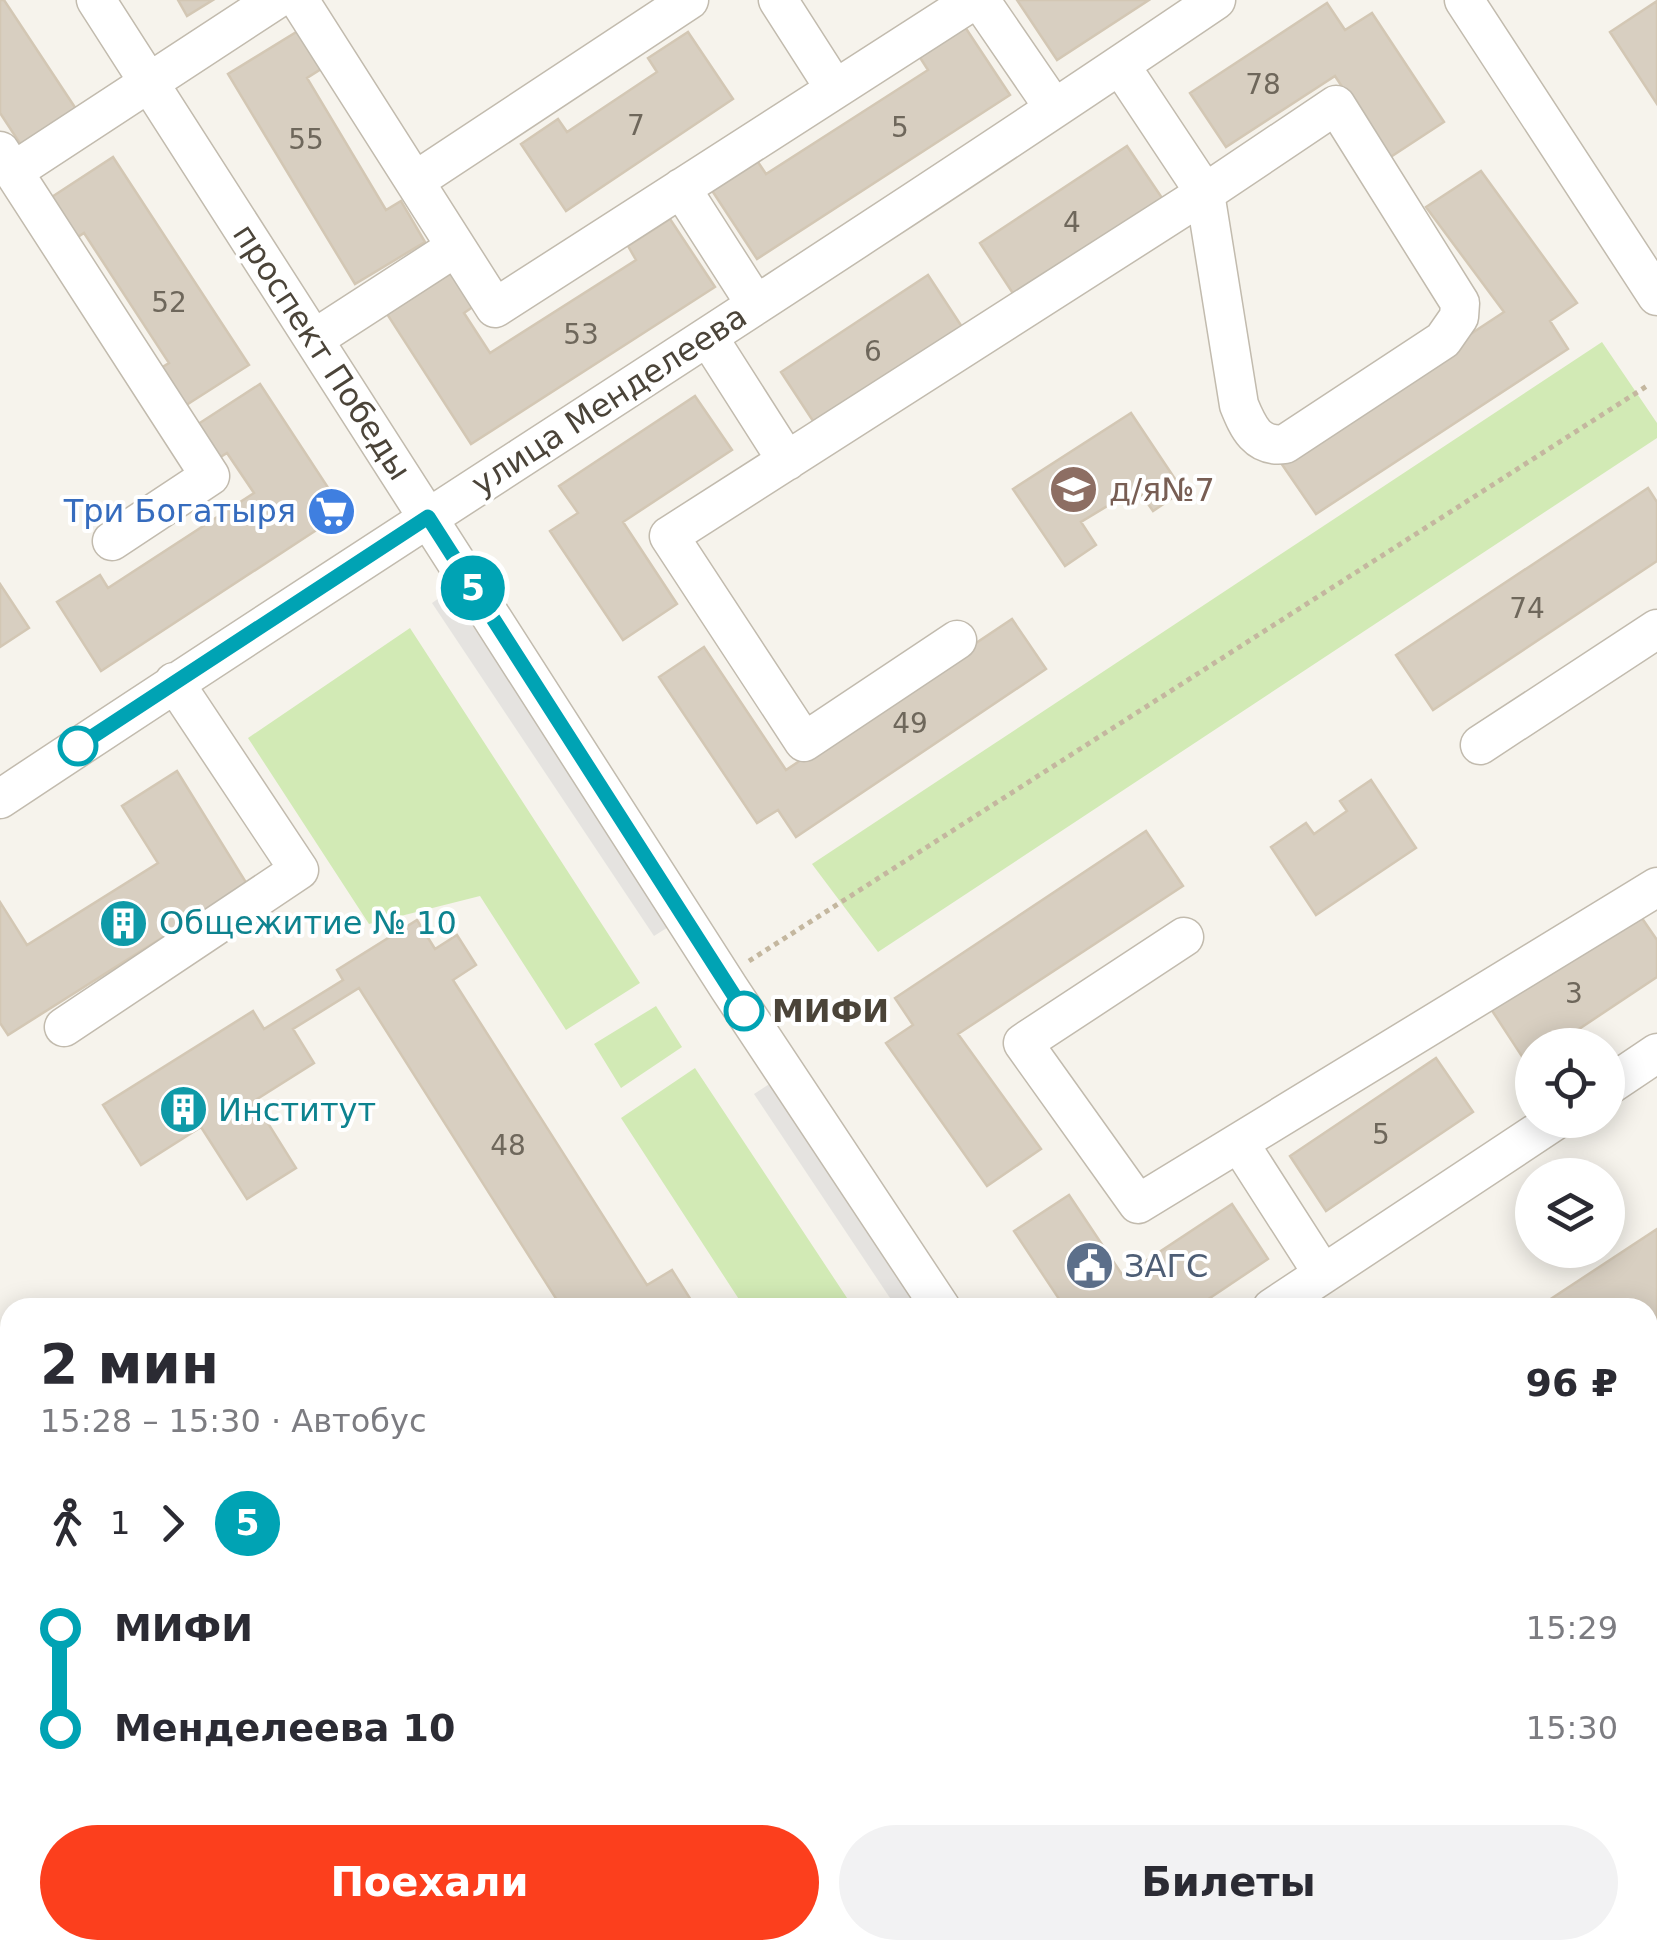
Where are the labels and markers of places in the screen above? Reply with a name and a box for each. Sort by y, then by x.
school or university icon: д/я№7 [1048,464,1100,516]
place label: д/я№7 [1109,471,1215,509]
supermarket icon: Три Богатыря [305,485,357,537]
place label: Три Богатыря [63,492,296,530]
unlabelled marker [59,727,97,765]
building icon: Общежитие № 10 [98,897,150,949]
place label: Общежитие № 10 [159,904,457,942]
marker: МИФИ [725,992,763,1030]
place label: МИФИ [772,992,889,1030]
building icon: Институт [157,1084,209,1136]
place label: Институт [218,1091,376,1129]
public building icon: ЗАГС [1063,1240,1115,1292]
place label: ЗАГС [1124,1247,1208,1285]

